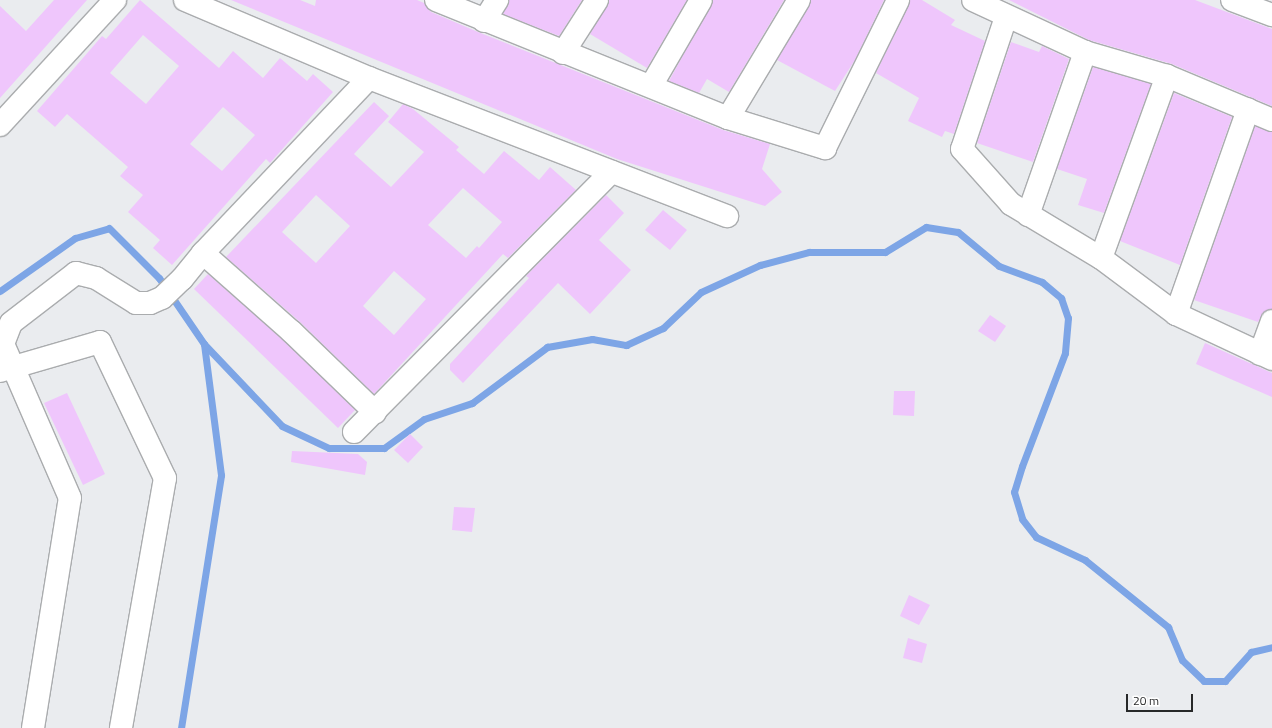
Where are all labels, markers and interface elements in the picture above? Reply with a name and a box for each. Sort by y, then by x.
scale bar [1128,686,1195,712]
text: 20 m [1133,691,1159,710]

